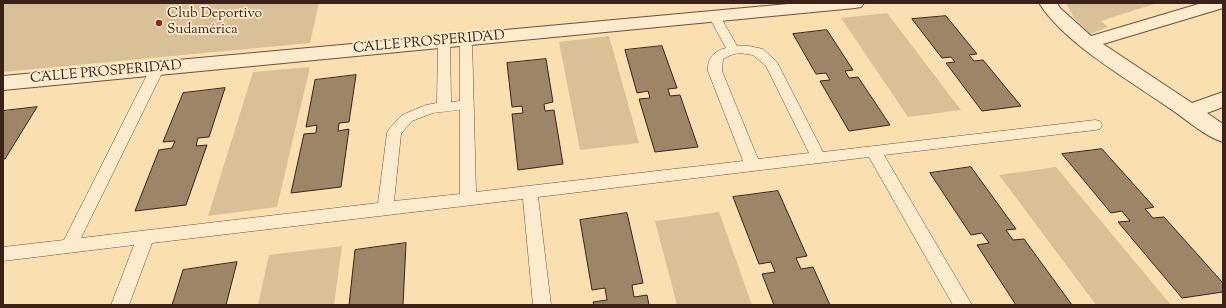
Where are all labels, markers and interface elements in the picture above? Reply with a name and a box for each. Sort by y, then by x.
place label: Club Deportivo Sudamérica [167,7,262,40]
marker: Club Deportivo Sudamérica [154,18,164,28]
street label: CALLE PROSPERIDAD [353,28,505,58]
street label: CALLE PROSPERIDAD [30,58,182,88]

